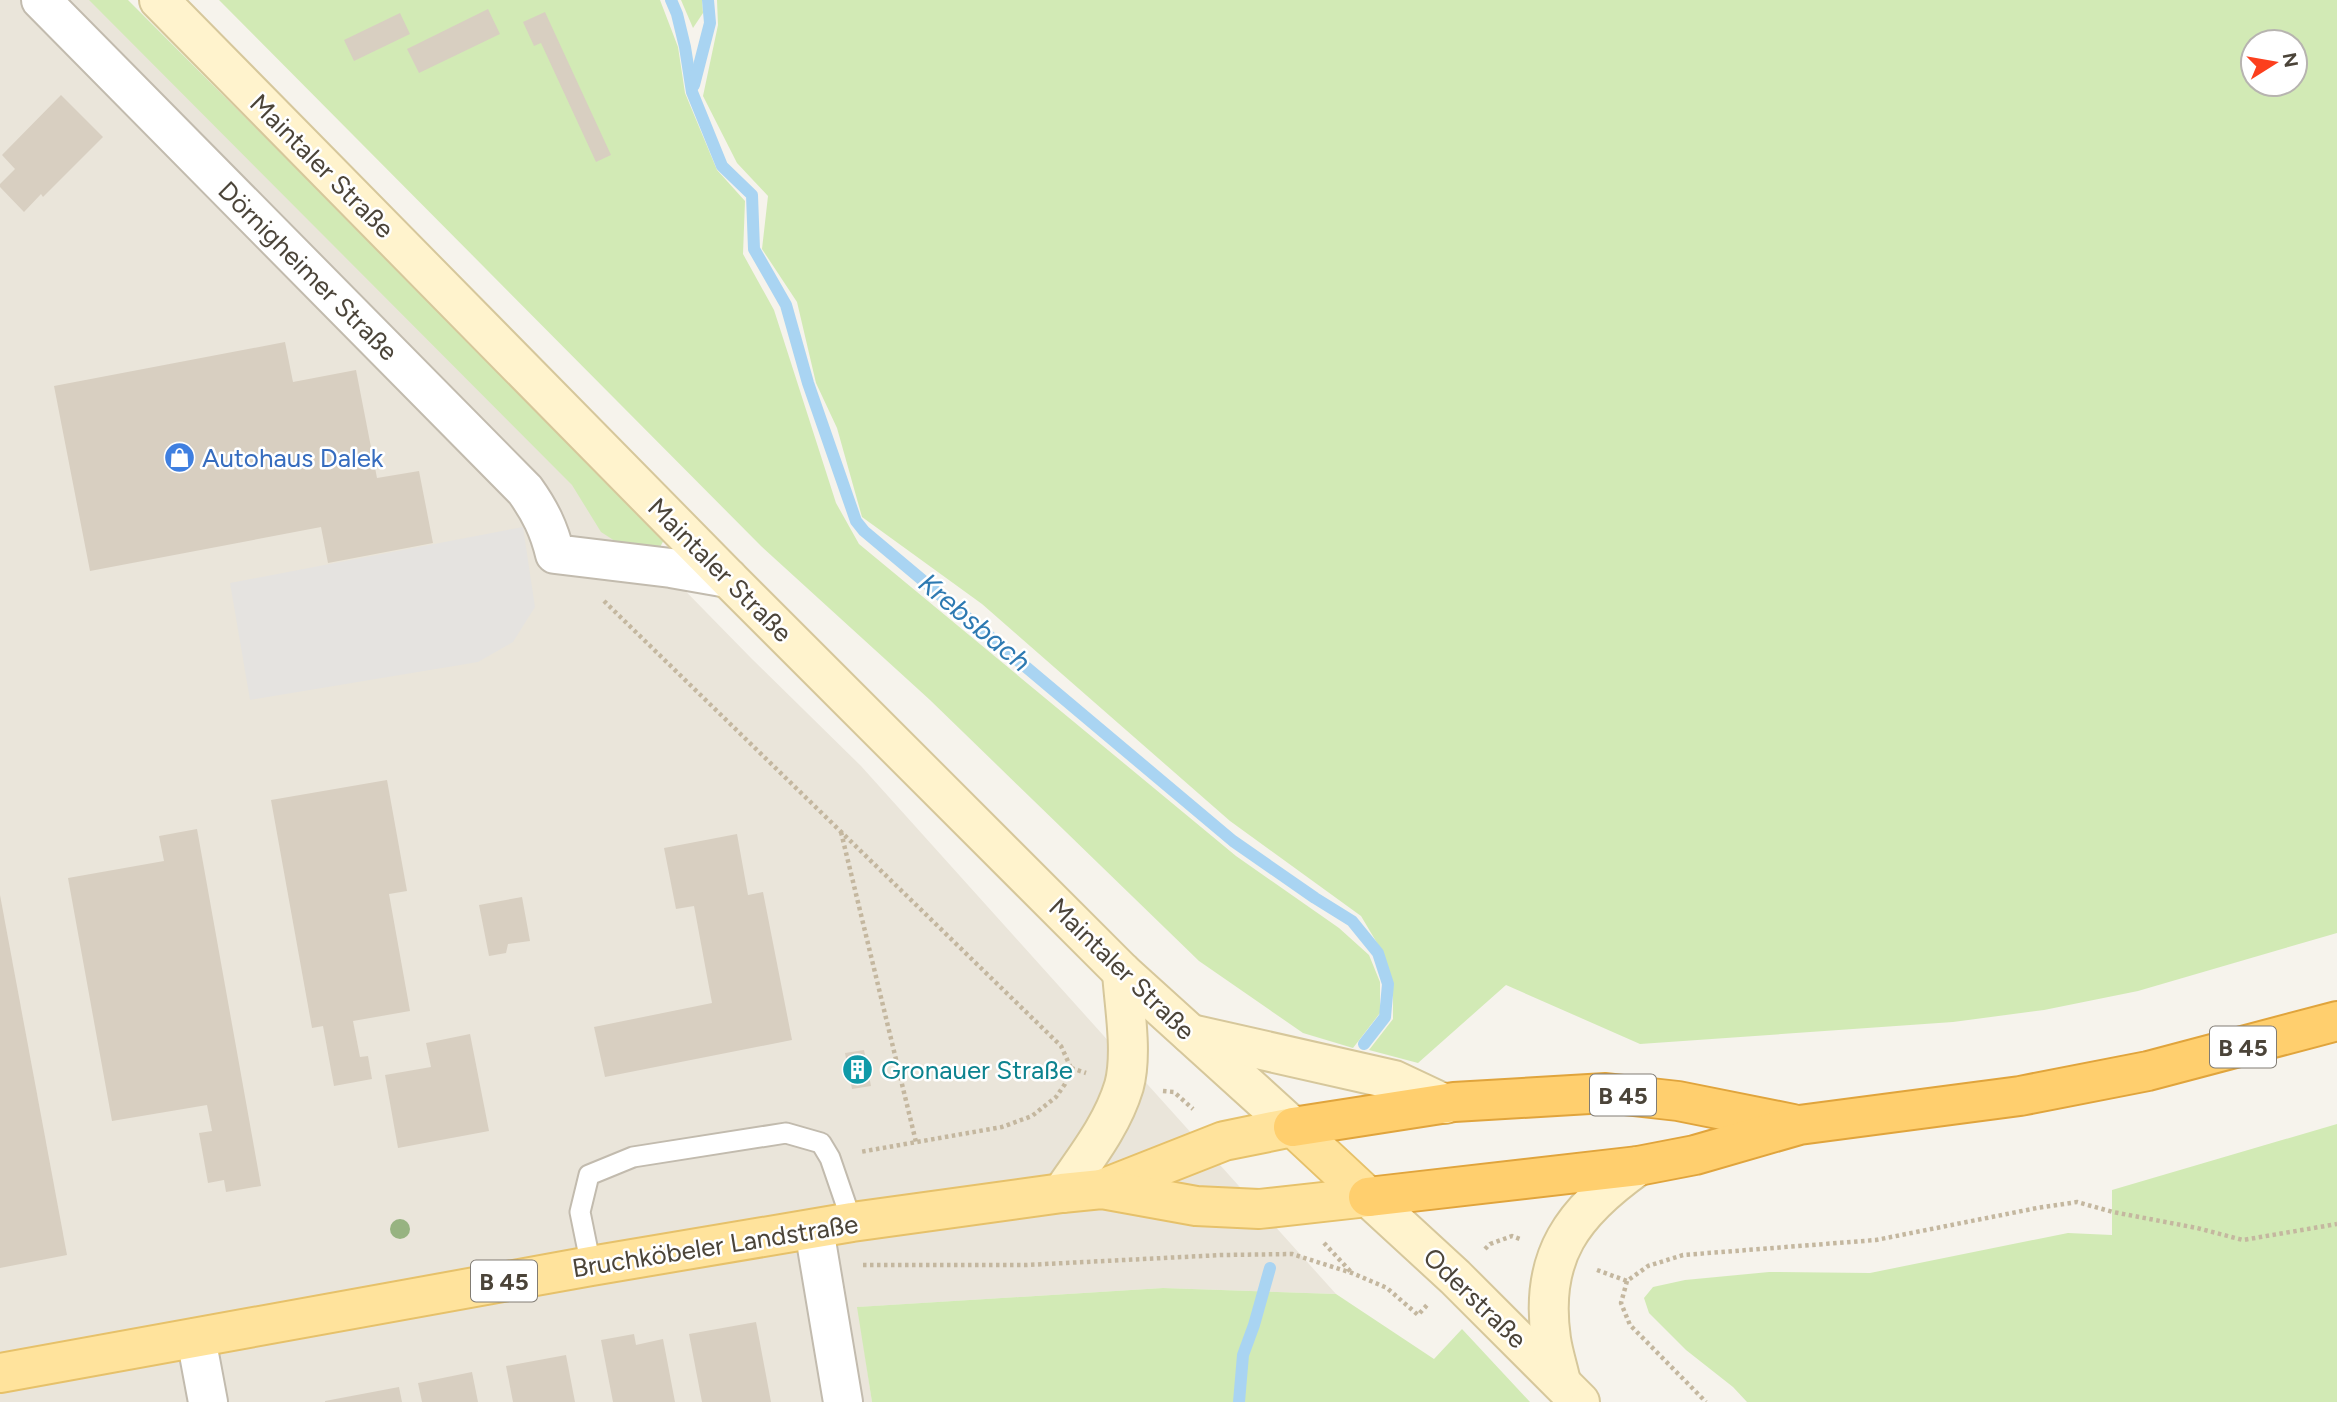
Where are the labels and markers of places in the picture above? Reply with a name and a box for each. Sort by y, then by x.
shop icon: Autohaus Dalek [162,441,196,475]
place label: Autohaus Dalek [202,442,384,474]
building icon: Gronauer Straße [841,1053,875,1087]
place label: Gronauer Straße [881,1054,1073,1086]

